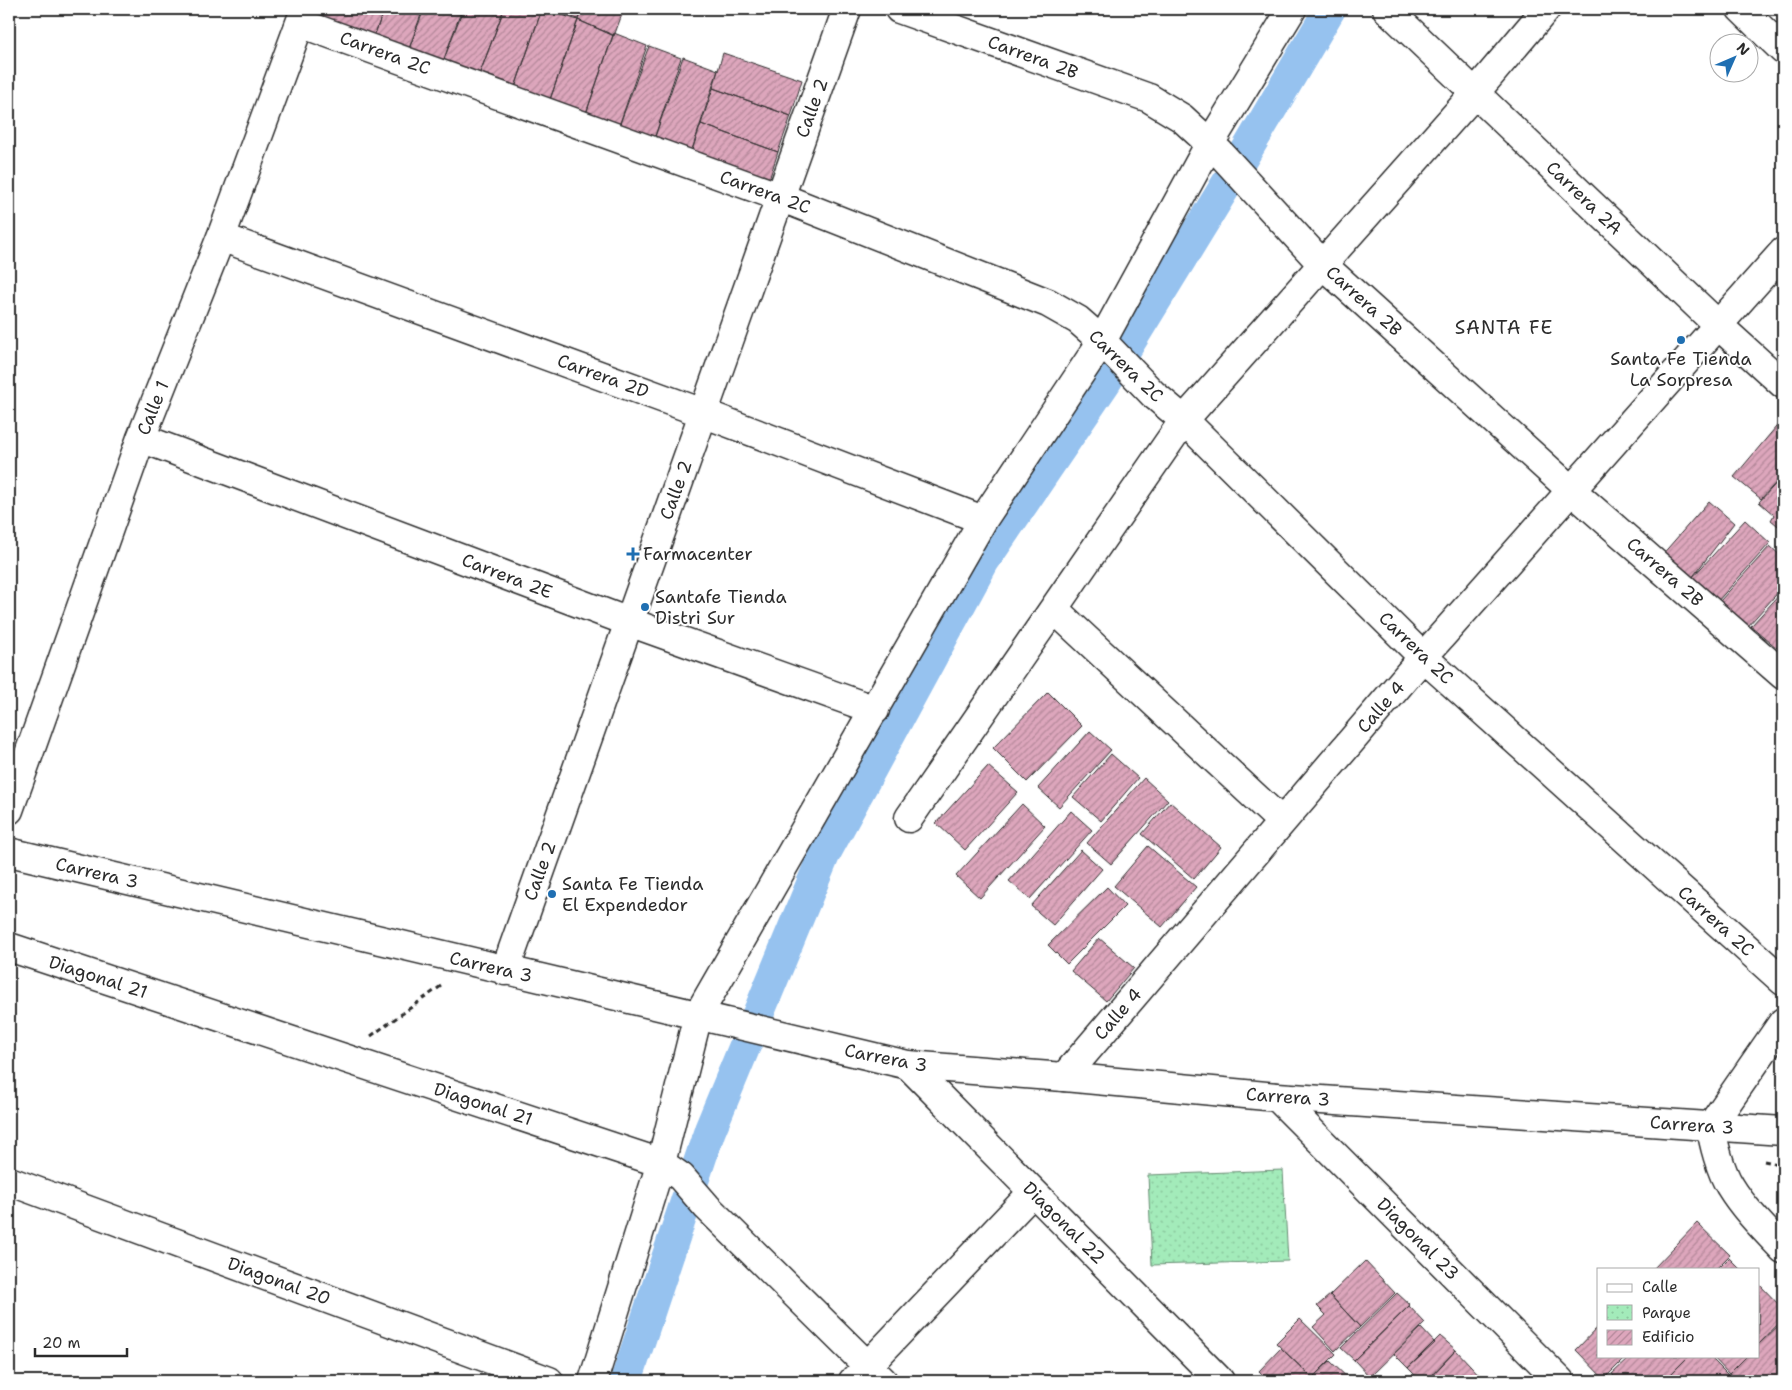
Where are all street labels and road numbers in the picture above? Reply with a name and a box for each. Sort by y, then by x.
street label: Carrera 2C [336,26,434,80]
street label: Carrera 2B [984,30,1082,84]
street label: Calle 2 [790,75,834,141]
street label: Carrera 2A [1541,156,1627,240]
street label: Carrera 2C [716,165,814,219]
street label: Carrera 2B [1321,260,1407,342]
street label: Carrera 2C [1084,324,1168,408]
street label: Carrera 2D [554,348,652,404]
street label: Calle 1 [131,377,175,439]
street label: Calle 2 [654,457,698,523]
street label: Carrera 2B [1621,532,1709,612]
street label: Carrera 2E [458,548,556,604]
street label: Carrera 2C [1374,606,1458,690]
street label: Calle 4 [1352,676,1410,738]
street label: Calle 2 [518,838,562,904]
street label: Carrera 3 [53,852,141,894]
street label: Carrera 2C [1673,880,1759,962]
street label: Carrera 3 [447,946,535,988]
street label: Diagonal 21 [46,950,150,1004]
street label: Calle 4 [1089,983,1147,1045]
street label: Carrera 3 [842,1038,930,1078]
street label: Diagonal 21 [431,1077,535,1131]
street label: Carrera 3 [1245,1082,1331,1112]
street label: Carrera 3 [1649,1110,1735,1140]
street label: Diagonal 22 [1018,1177,1110,1269]
street label: Diagonal 23 [1372,1193,1464,1285]
street label: Diagonal 20 [224,1251,334,1311]

